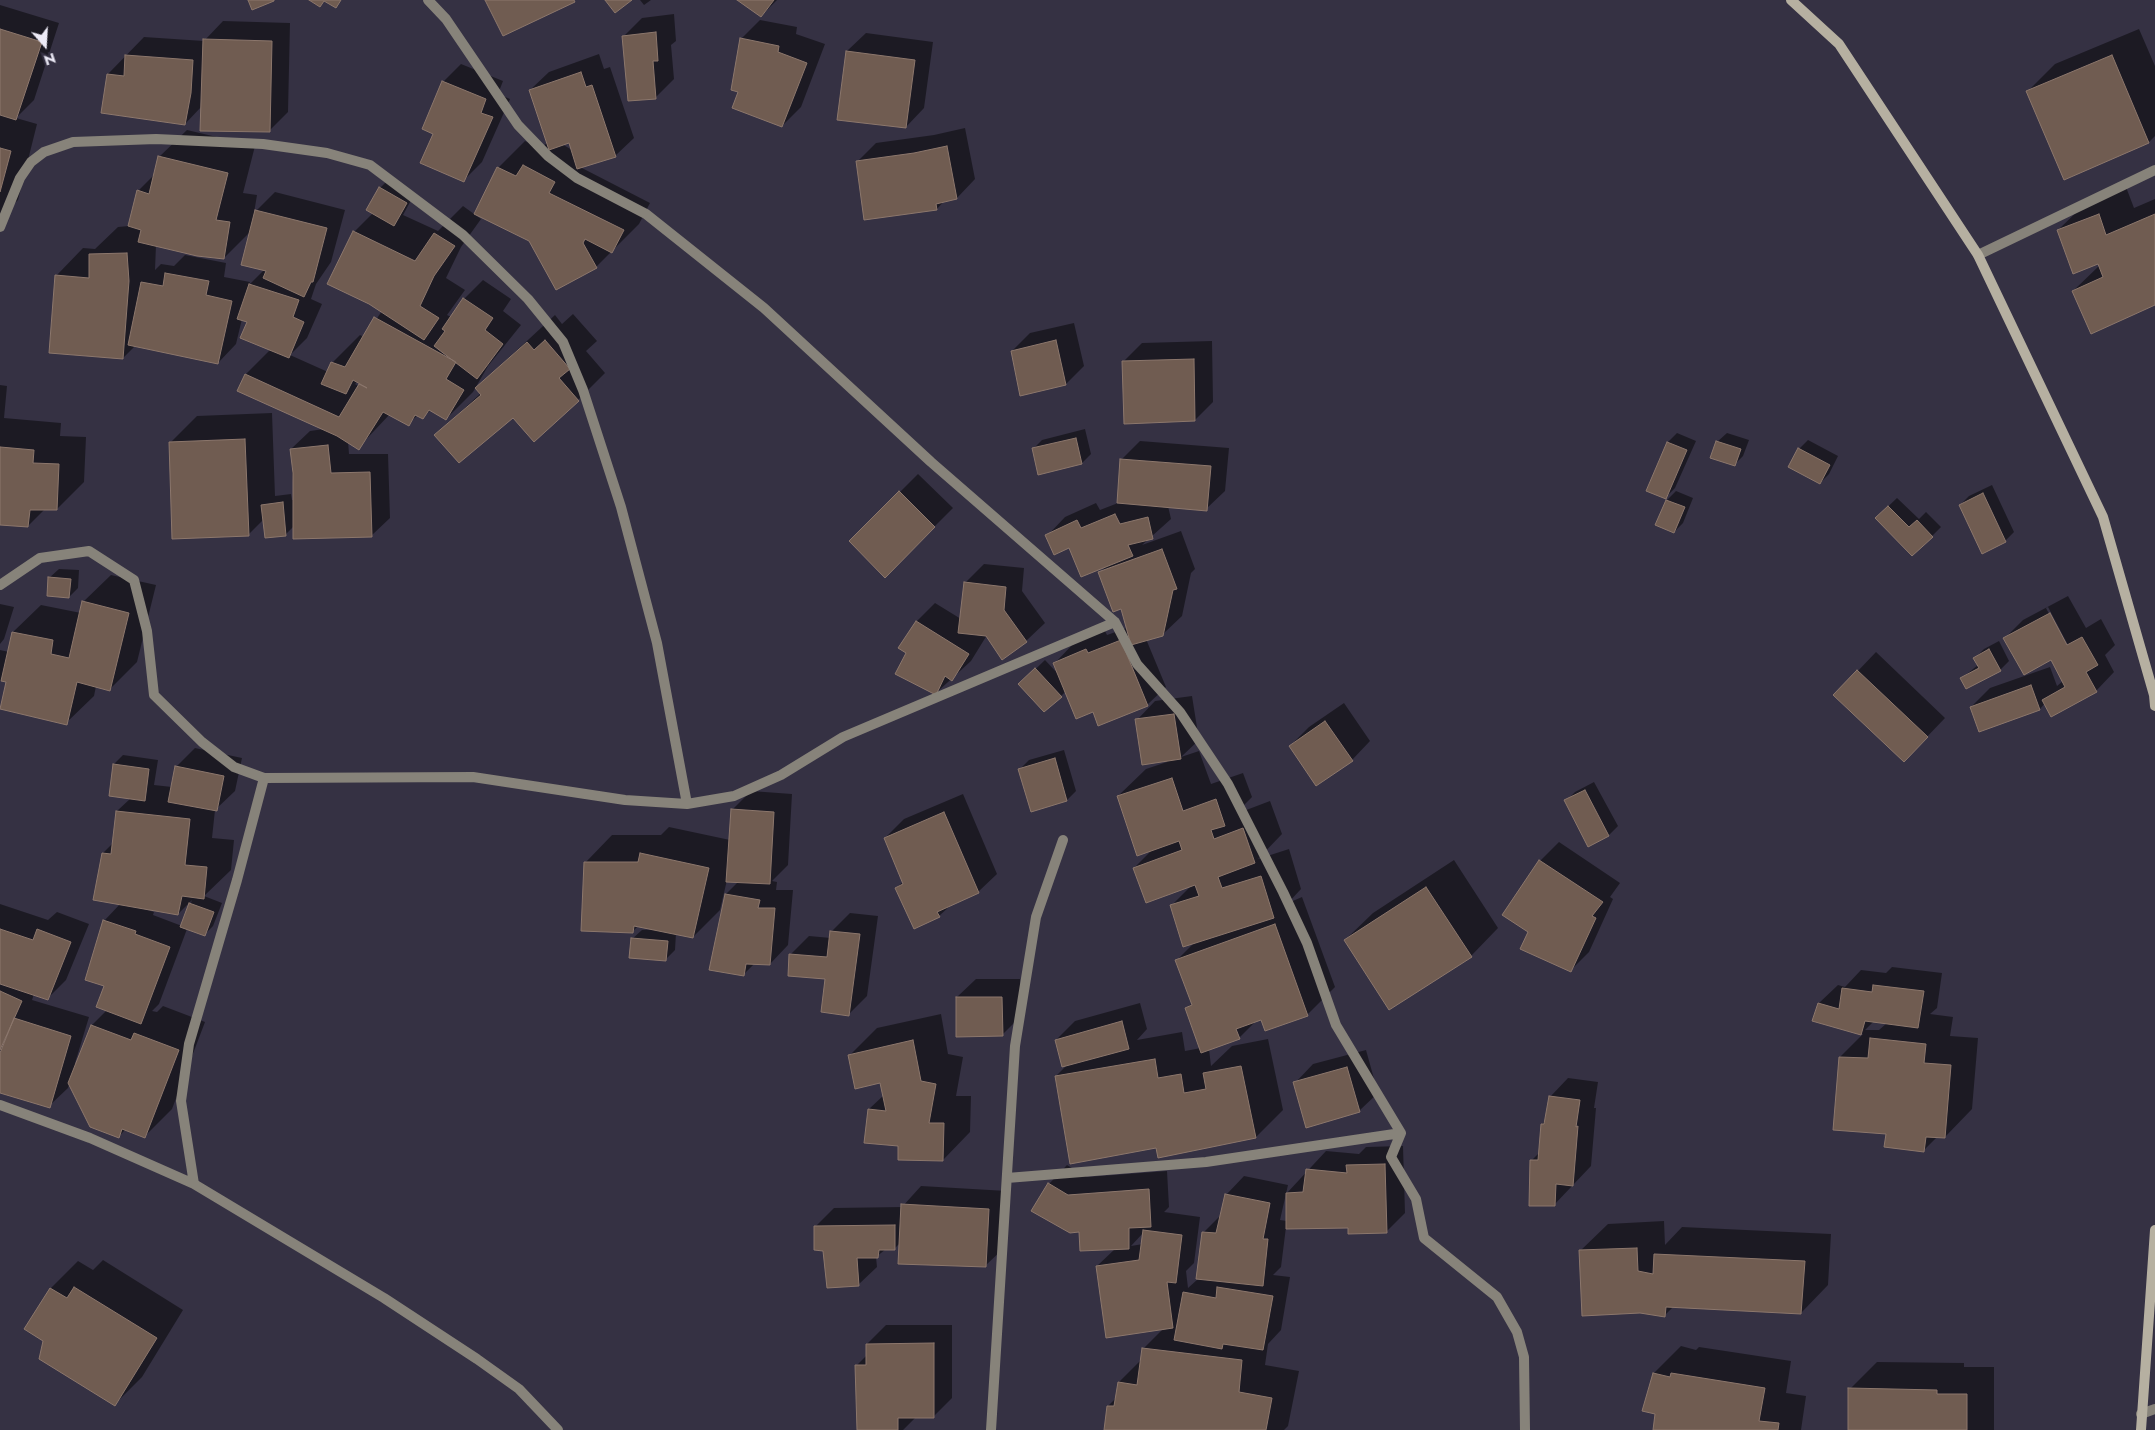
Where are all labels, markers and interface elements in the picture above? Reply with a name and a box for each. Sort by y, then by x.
north arrow [20,20,70,70]
text: N [41,48,58,70]

